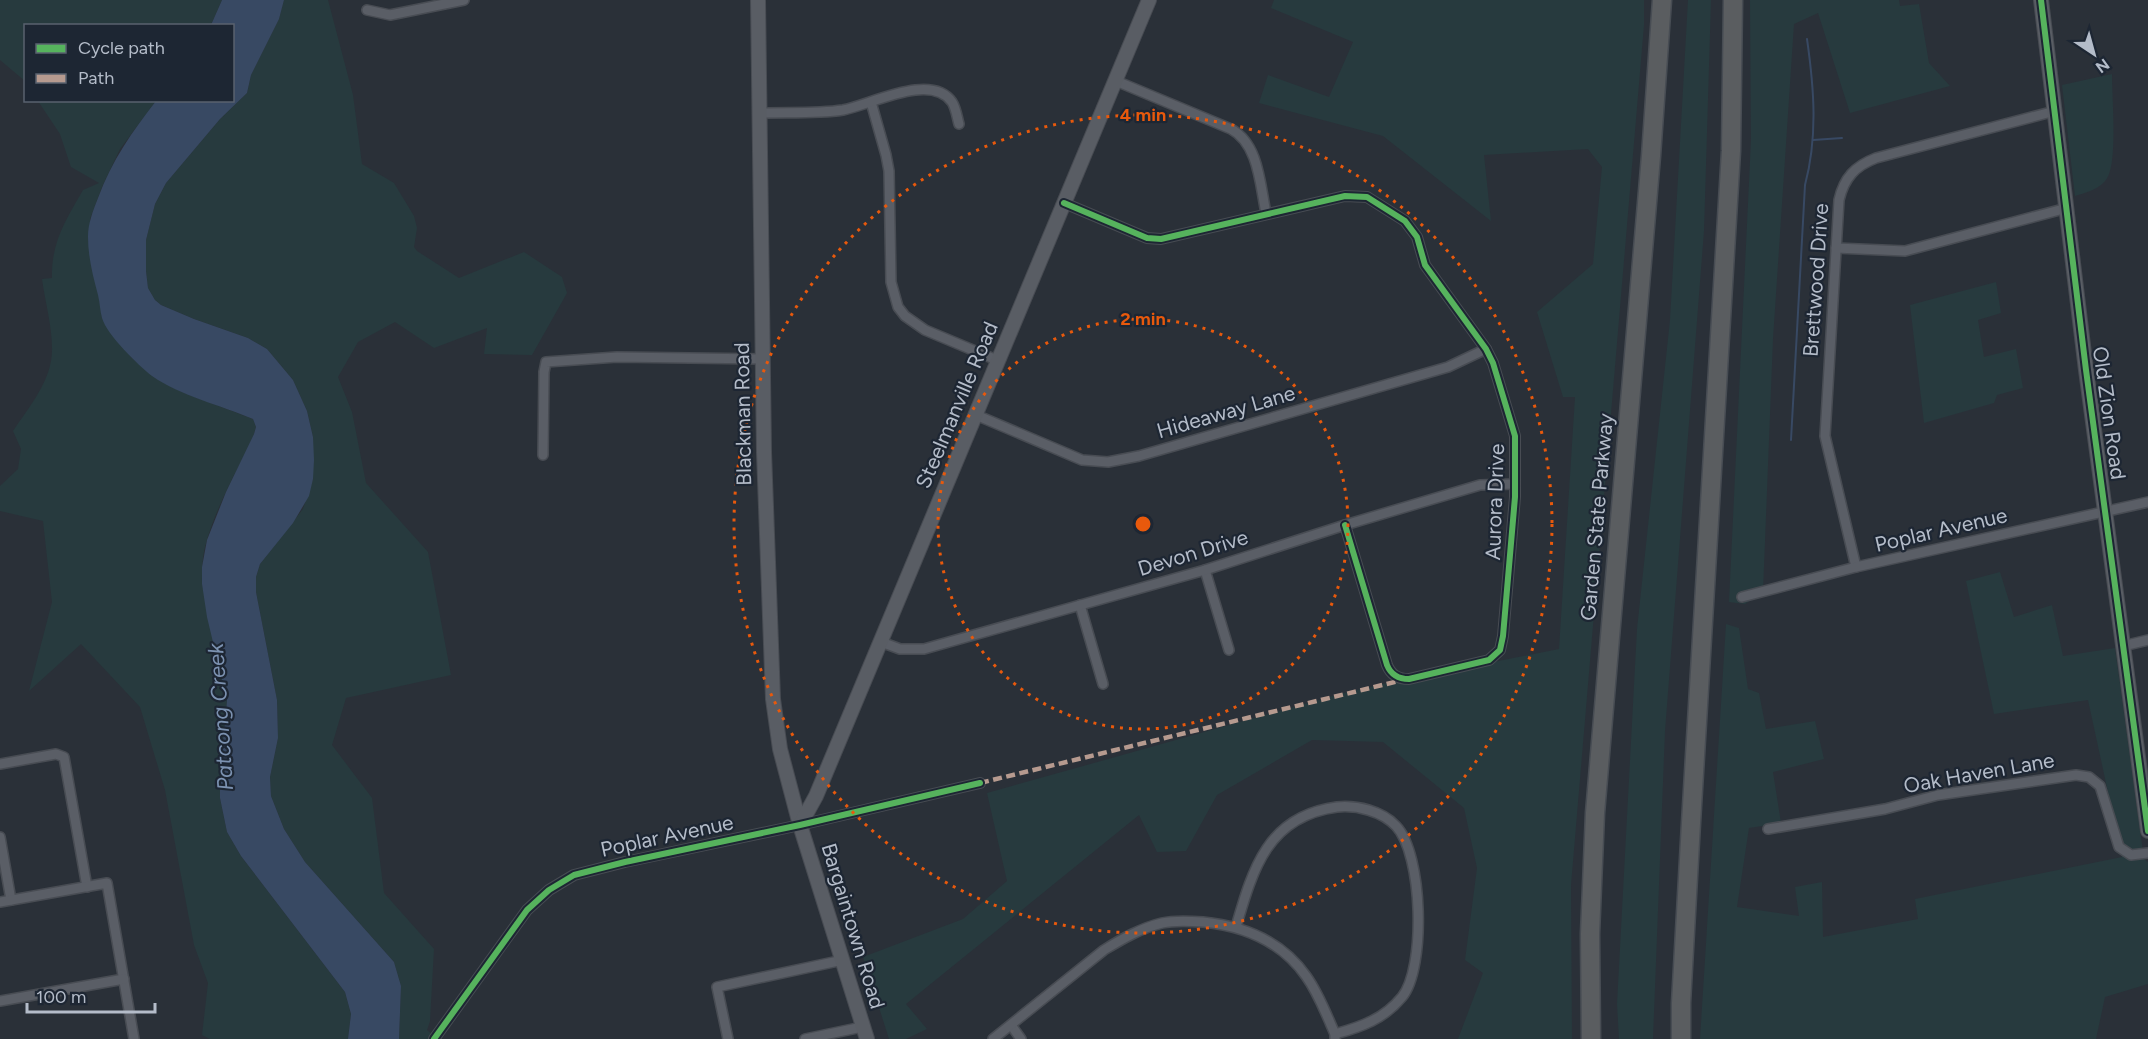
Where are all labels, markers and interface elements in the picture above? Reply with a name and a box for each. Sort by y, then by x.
legend [24,24,234,102]
north arrow [2064,24,2124,84]
text: Cycle path [78,37,165,59]
text: N [2092,54,2113,77]
text: Path [78,67,114,89]
text: 4 min [1120,104,1166,126]
street label: Brettwood Drive [1798,202,1833,358]
text: 2 min [1120,308,1166,330]
street label: Steelmanville Road [910,318,1003,492]
street label: Blackman Road [729,342,756,486]
street label: Old Zion Road [2088,345,2131,481]
street label: Hideaway Lane [1154,380,1298,443]
street label: Garden State Parkway [1575,412,1618,622]
street label: Aurora Drive [1480,443,1509,561]
street label: Poplar Avenue [1872,502,2010,557]
centre of rings [1133,514,1153,534]
street label: Devon Drive [1135,524,1251,581]
water label: Patcong Creek [202,641,239,791]
street label: Oak Haven Lane [1902,747,2056,798]
street label: Poplar Avenue [598,809,736,862]
street label: Bargaintown Road [816,840,891,1012]
scale bar [27,976,154,1014]
text: 100 m [36,986,86,1008]

